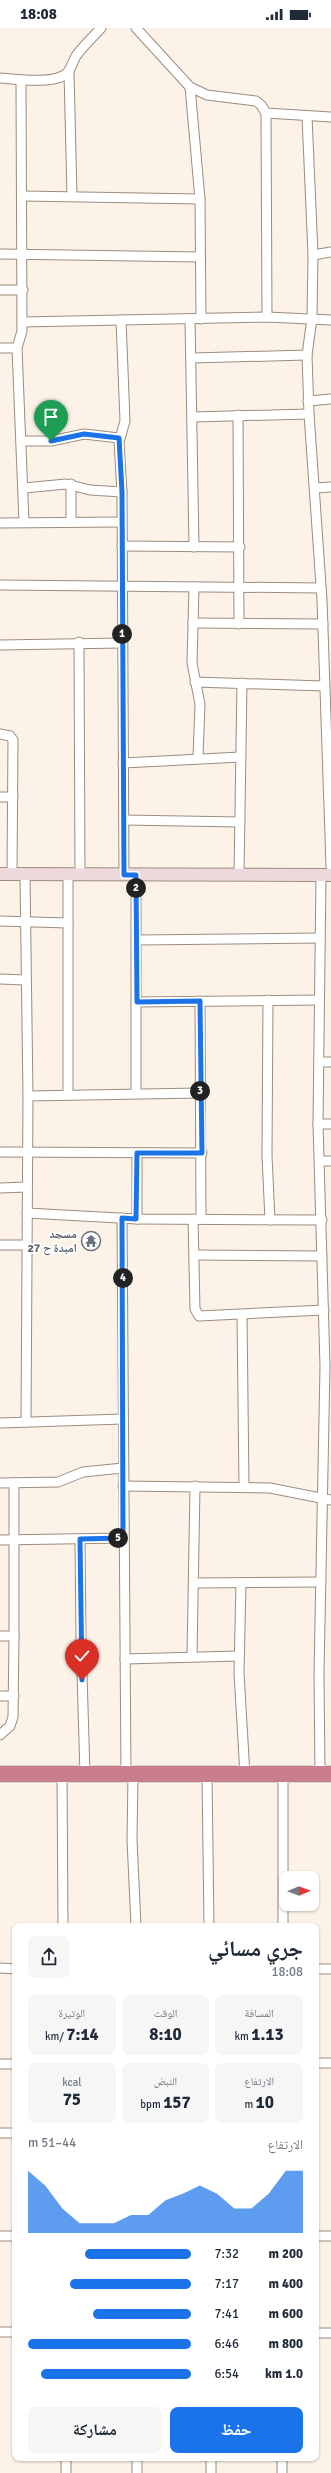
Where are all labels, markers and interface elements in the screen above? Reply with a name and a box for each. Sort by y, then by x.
text: 18:08 [20,5,57,23]
pin [34,400,68,441]
icon: arrive [40,406,62,428]
pin: 1 [112,624,132,644]
text: 1 [119,627,125,640]
pin: 2 [126,878,146,898]
text: 2 [133,881,139,894]
pin: 3 [190,1081,210,1101]
text: 3 [197,1084,203,1097]
place label: مسجد امبدة ح 27 [27,1227,77,1256]
temple icon: مسجد امبدة ح 27 [80,1230,102,1252]
pin: 4 [113,1268,133,1288]
text: 4 [120,1271,126,1284]
pin: 5 [108,1528,128,1548]
text: 5 [115,1531,121,1544]
pin [65,1639,99,1680]
icon: check [71,1645,93,1667]
north arrow [279,1871,319,1911]
map controls [279,1871,319,1911]
text: جري مسائي [208,1935,303,1962]
button: share [28,1936,70,1978]
text: 18:08 [271,1964,303,1980]
text: الوتيرة [58,2007,85,2020]
text: الوقت [154,2007,177,2020]
text: المسافة [245,2007,274,2020]
text: 7:14 [66,2024,99,2045]
text: 8:10 [149,2024,182,2045]
text: 1.13 [251,2024,284,2045]
text: /km [45,2030,66,2043]
text: km [235,2030,251,2043]
text: النبض [154,2075,177,2088]
text: الارتفاع [244,2075,274,2088]
text: kcal [62,2076,81,2089]
text: 75 [63,2089,81,2110]
text: 157 [163,2092,191,2113]
text: 10 [256,2092,274,2113]
text: bpm [140,2098,163,2111]
text: m [244,2098,256,2111]
text: 44–51 m [28,2135,76,2151]
text: الارتفاع [268,2137,303,2153]
text: 7:32 [214,2246,239,2262]
text: 200 m [269,2246,303,2262]
text: 7:17 [214,2276,239,2292]
text: 400 m [269,2276,303,2292]
text: 7:41 [214,2306,239,2322]
text: 600 m [269,2306,303,2322]
text: 6:46 [214,2336,239,2352]
text: 800 m [269,2336,303,2352]
text: 6:54 [214,2366,239,2382]
text: 1.0 km [265,2366,303,2382]
button: مشاركة [28,2407,162,2453]
button: حفظ [170,2407,303,2453]

